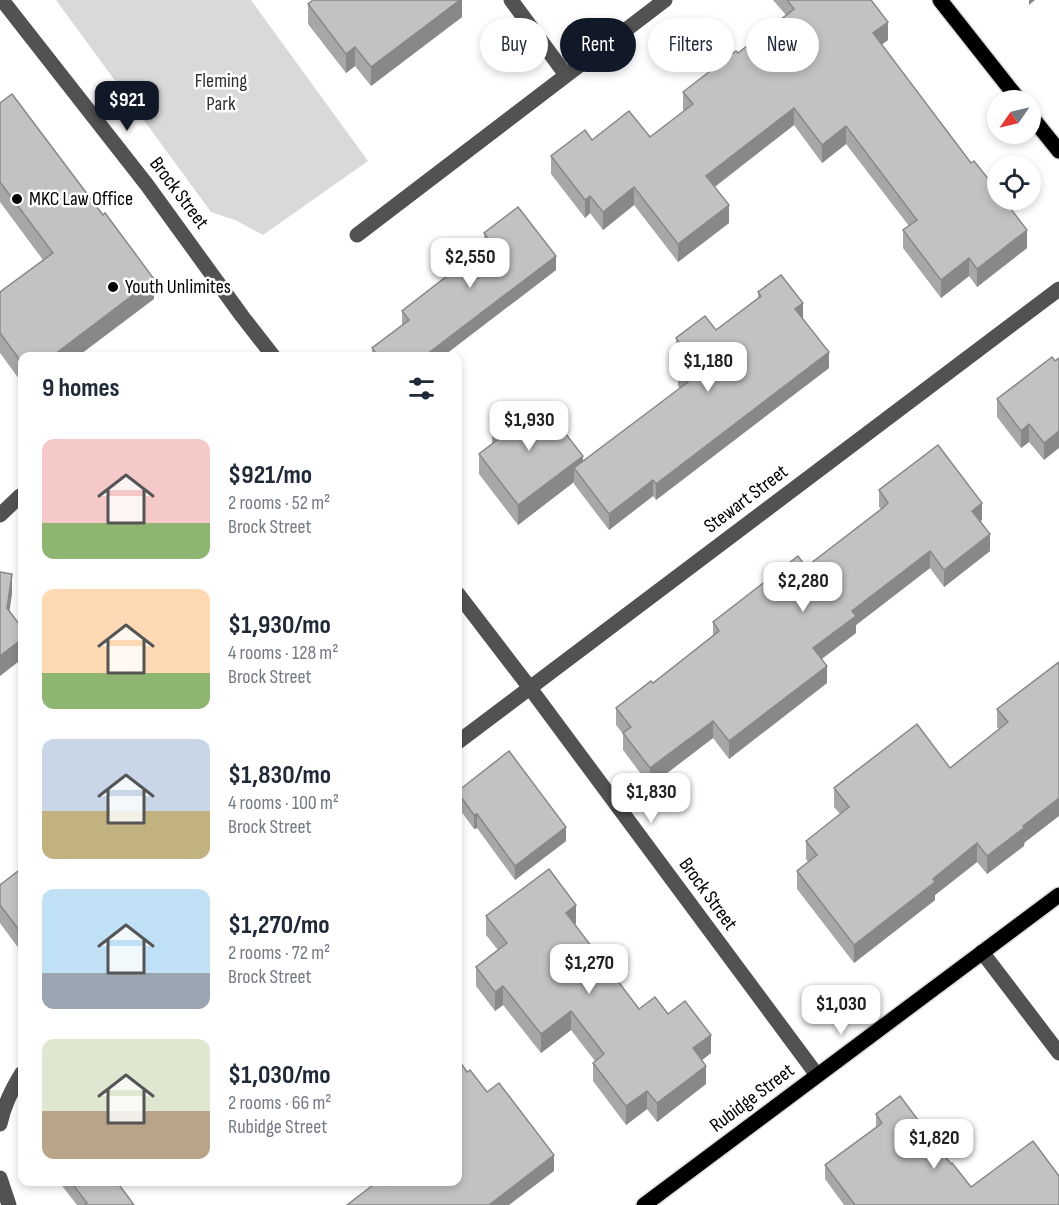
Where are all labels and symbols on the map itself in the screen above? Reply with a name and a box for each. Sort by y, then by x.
park label: Fleming Park [195,69,247,116]
pin: $921 [91,81,163,132]
north arrow [987,90,1041,144]
street label: Brock Street [144,152,214,234]
place label: MKC Law Office [29,187,133,211]
marker: MKC Law Office [10,192,24,206]
pin: $2,550 [421,238,519,289]
place label: Youth Unlimites [125,275,231,299]
marker: Youth Unlimites [106,280,120,294]
pin: $1,180 [659,342,757,393]
pin: $1,930 [480,401,578,452]
street label: Stewart Street [699,460,793,538]
pin: $2,280 [754,562,852,613]
pin: $1,830 [602,773,700,824]
street label: Brock Street [674,853,742,935]
pin: $1,270 [540,944,638,995]
pin: $1,030 [792,985,890,1036]
street label: Rubidge Street [705,1059,799,1137]
pin: $1,820 [885,1119,983,1170]

